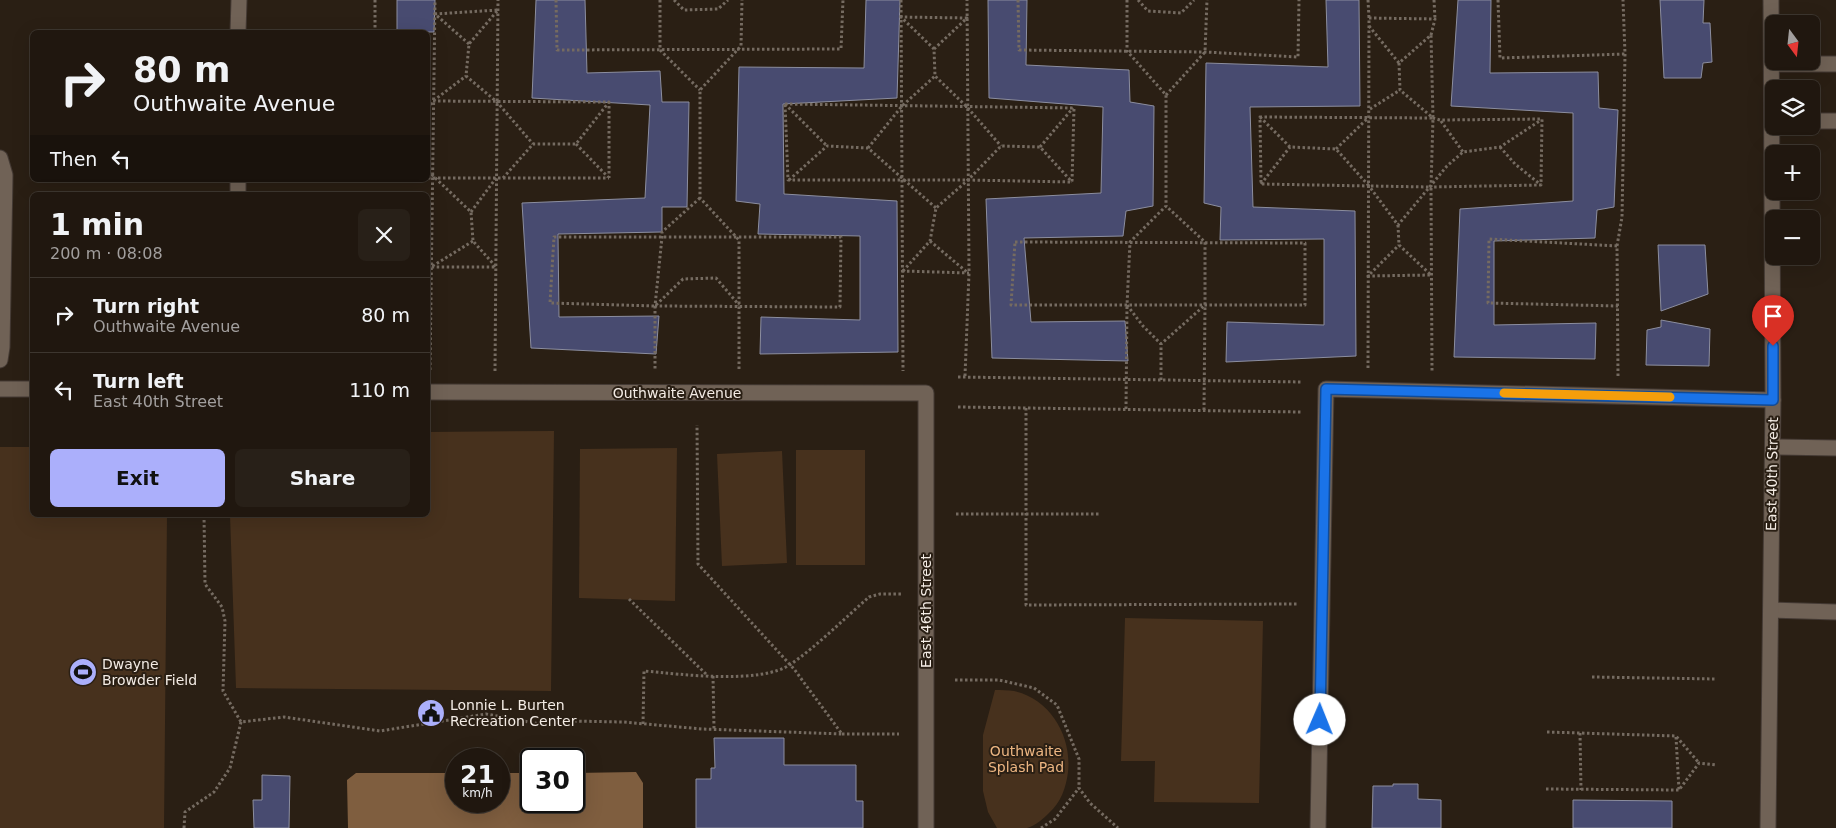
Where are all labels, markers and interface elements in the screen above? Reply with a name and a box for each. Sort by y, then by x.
north arrow [1765,15,1820,70]
map controls [1765,15,1820,265]
icon: right [50,50,115,115]
text: 80 m [133,50,230,90]
button: layers [1765,80,1820,135]
text: Outhwaite Avenue [133,91,335,116]
icon: left [107,145,135,173]
button: + [1765,145,1820,200]
text: Then [50,148,97,170]
text: 1 min [50,207,144,242]
button: close [358,209,410,261]
button: − [1765,210,1820,265]
text: 200 m · 08:08 [50,244,163,263]
text: Turn right [93,295,199,317]
pin [1752,295,1794,346]
icon: right [50,301,78,329]
icon: arrive [1759,302,1787,330]
text: 80 m [361,304,410,326]
text: Outhwaite Avenue [93,317,240,336]
text: Turn left [93,370,184,392]
icon: left [50,376,78,404]
text: 110 m [349,379,410,401]
street label: Outhwaite Avenue [613,385,741,401]
text: East 40th Street [93,392,223,411]
street label: East 40th Street [1763,416,1781,531]
button: Exit [50,449,225,507]
button: Share [235,449,410,507]
street label: East 46th Street [918,554,934,668]
place label: Dwayne Browder Field [102,656,197,688]
sports icon: Dwayne Browder Field [68,657,98,687]
position arrow [1293,693,1345,745]
place label: Lonnie L. Burten Recreation Center [450,697,577,729]
public building icon: Lonnie L. Burten Recreation Center [416,698,446,728]
park label: Outhwaite Splash Pad [988,743,1064,775]
speed limit sign: 30 [520,748,585,813]
text: 21 [460,760,495,789]
text: km/h [462,786,493,800]

